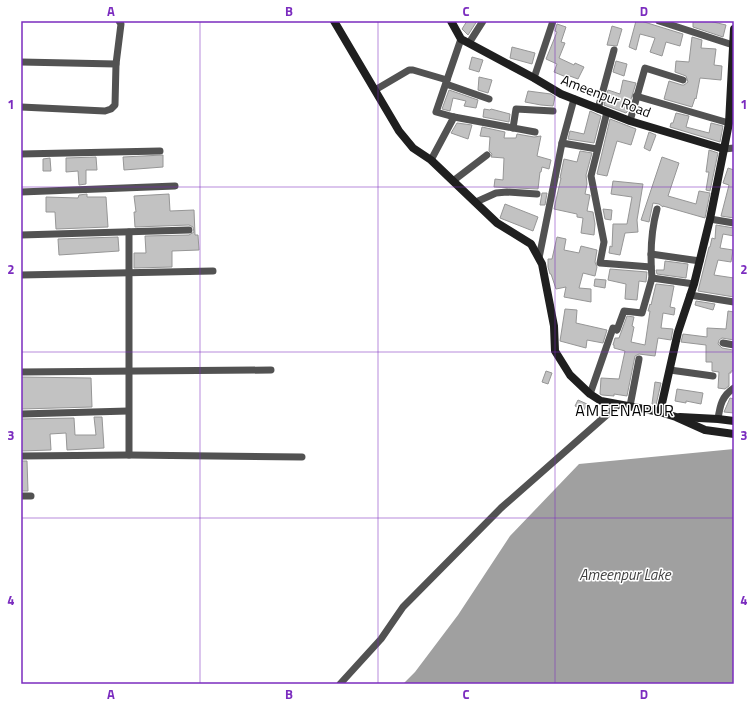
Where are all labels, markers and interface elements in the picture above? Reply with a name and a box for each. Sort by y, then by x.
text: A [107,1,115,21]
text: B [285,1,293,21]
text: C [462,1,470,21]
text: D [640,1,648,21]
street label: Ameenpur Road [558,69,654,122]
text: 1 [7,94,15,114]
text: 1 [740,94,748,114]
text: 2 [7,259,15,279]
text: 2 [740,259,748,279]
district label: AMEENAPUR [575,398,675,422]
text: 3 [7,425,15,445]
text: 3 [740,425,748,445]
water label: Ameenpur Lake [579,563,672,586]
text: 4 [7,590,15,610]
text: 4 [740,590,748,610]
text: A [107,684,115,704]
text: B [285,684,293,704]
text: C [462,684,470,704]
text: D [640,684,648,704]

